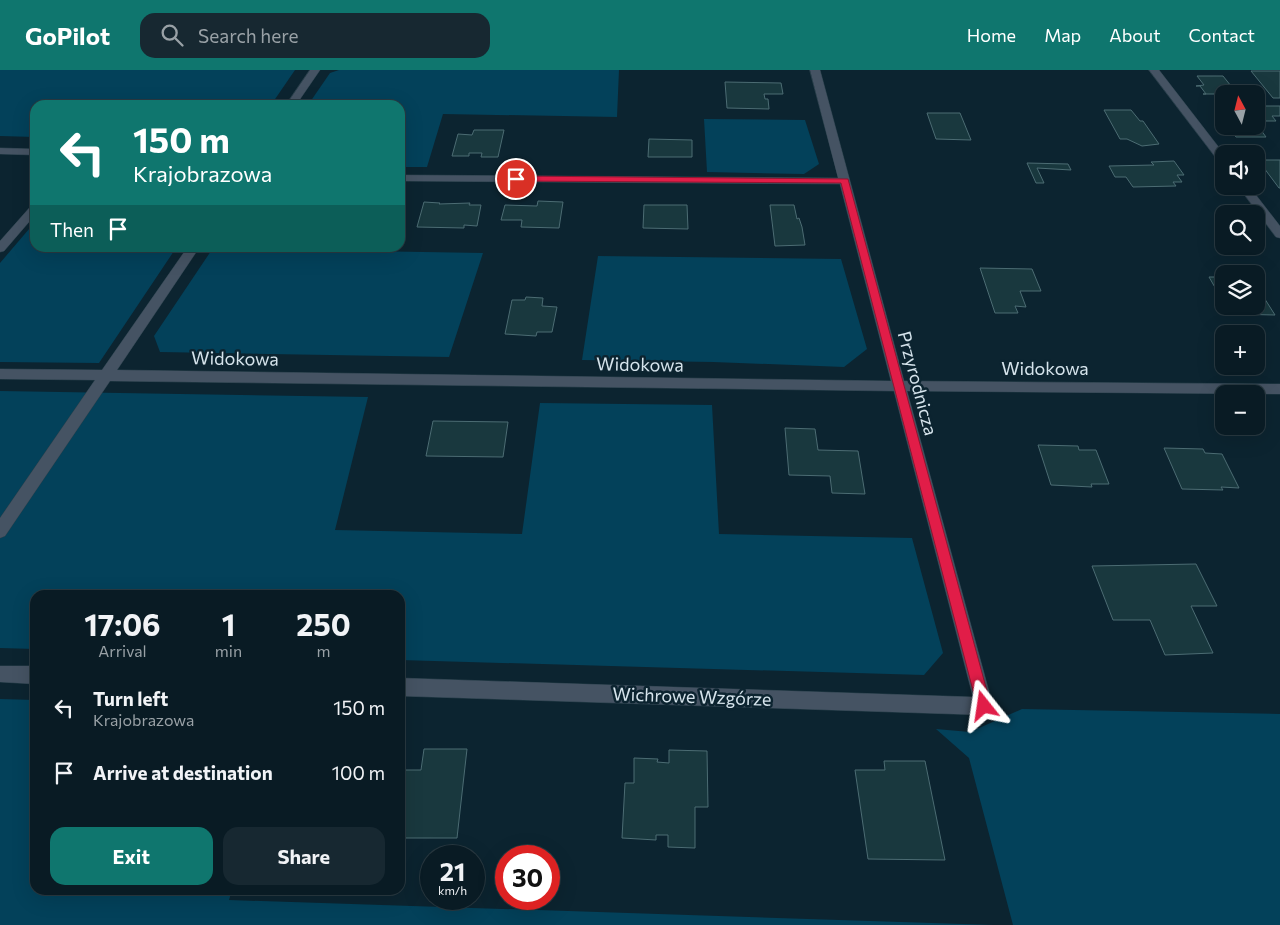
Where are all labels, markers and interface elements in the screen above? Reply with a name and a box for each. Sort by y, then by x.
search box [140,13,490,58]
text: GoPilot [25,21,110,50]
icon: search [158,21,186,49]
text: Search here [198,24,299,47]
text: Home [967,24,1016,46]
text: Map [1044,24,1081,46]
text: About [1109,24,1161,46]
text: Contact [1189,24,1255,46]
north arrow [1215,85,1265,135]
map controls [1215,85,1265,435]
text: 150 m [133,117,230,160]
icon: left [50,120,115,185]
button: sound [1215,145,1265,195]
pin [495,158,537,200]
text: Krajobrazowa [133,160,272,187]
icon: arrive [502,165,530,193]
button: search [1215,205,1265,255]
icon: arrive [104,215,132,243]
text: Then [50,218,94,241]
button: layers [1215,265,1265,315]
button: + [1215,325,1265,375]
street label: Przyrodnicza [894,328,942,438]
street label: Widokowa [191,346,279,370]
street label: Widokowa [596,352,684,376]
street label: Widokowa [1001,357,1089,379]
button: − [1215,385,1265,435]
text: 17:06 [84,605,161,642]
text: 1 [222,605,235,642]
text: 250 [296,605,351,642]
text: Arrival [98,641,147,660]
text: min [215,641,242,660]
text: m [317,641,331,660]
position arrow [957,679,1009,731]
street label: Wichrowe Wzgórze [612,682,772,710]
text: Turn left [93,687,168,710]
icon: left [50,694,78,722]
text: 150 m [333,696,385,719]
text: Krajobrazowa [93,710,194,729]
icon: arrive [50,759,78,787]
text: Arrive at destination [93,761,273,784]
text: 100 m [332,761,385,784]
button: Exit [50,827,213,885]
button: Share [223,827,385,885]
speed limit sign: 30 [495,845,560,910]
text: 21 [440,856,465,886]
text: km/h [438,883,467,897]

